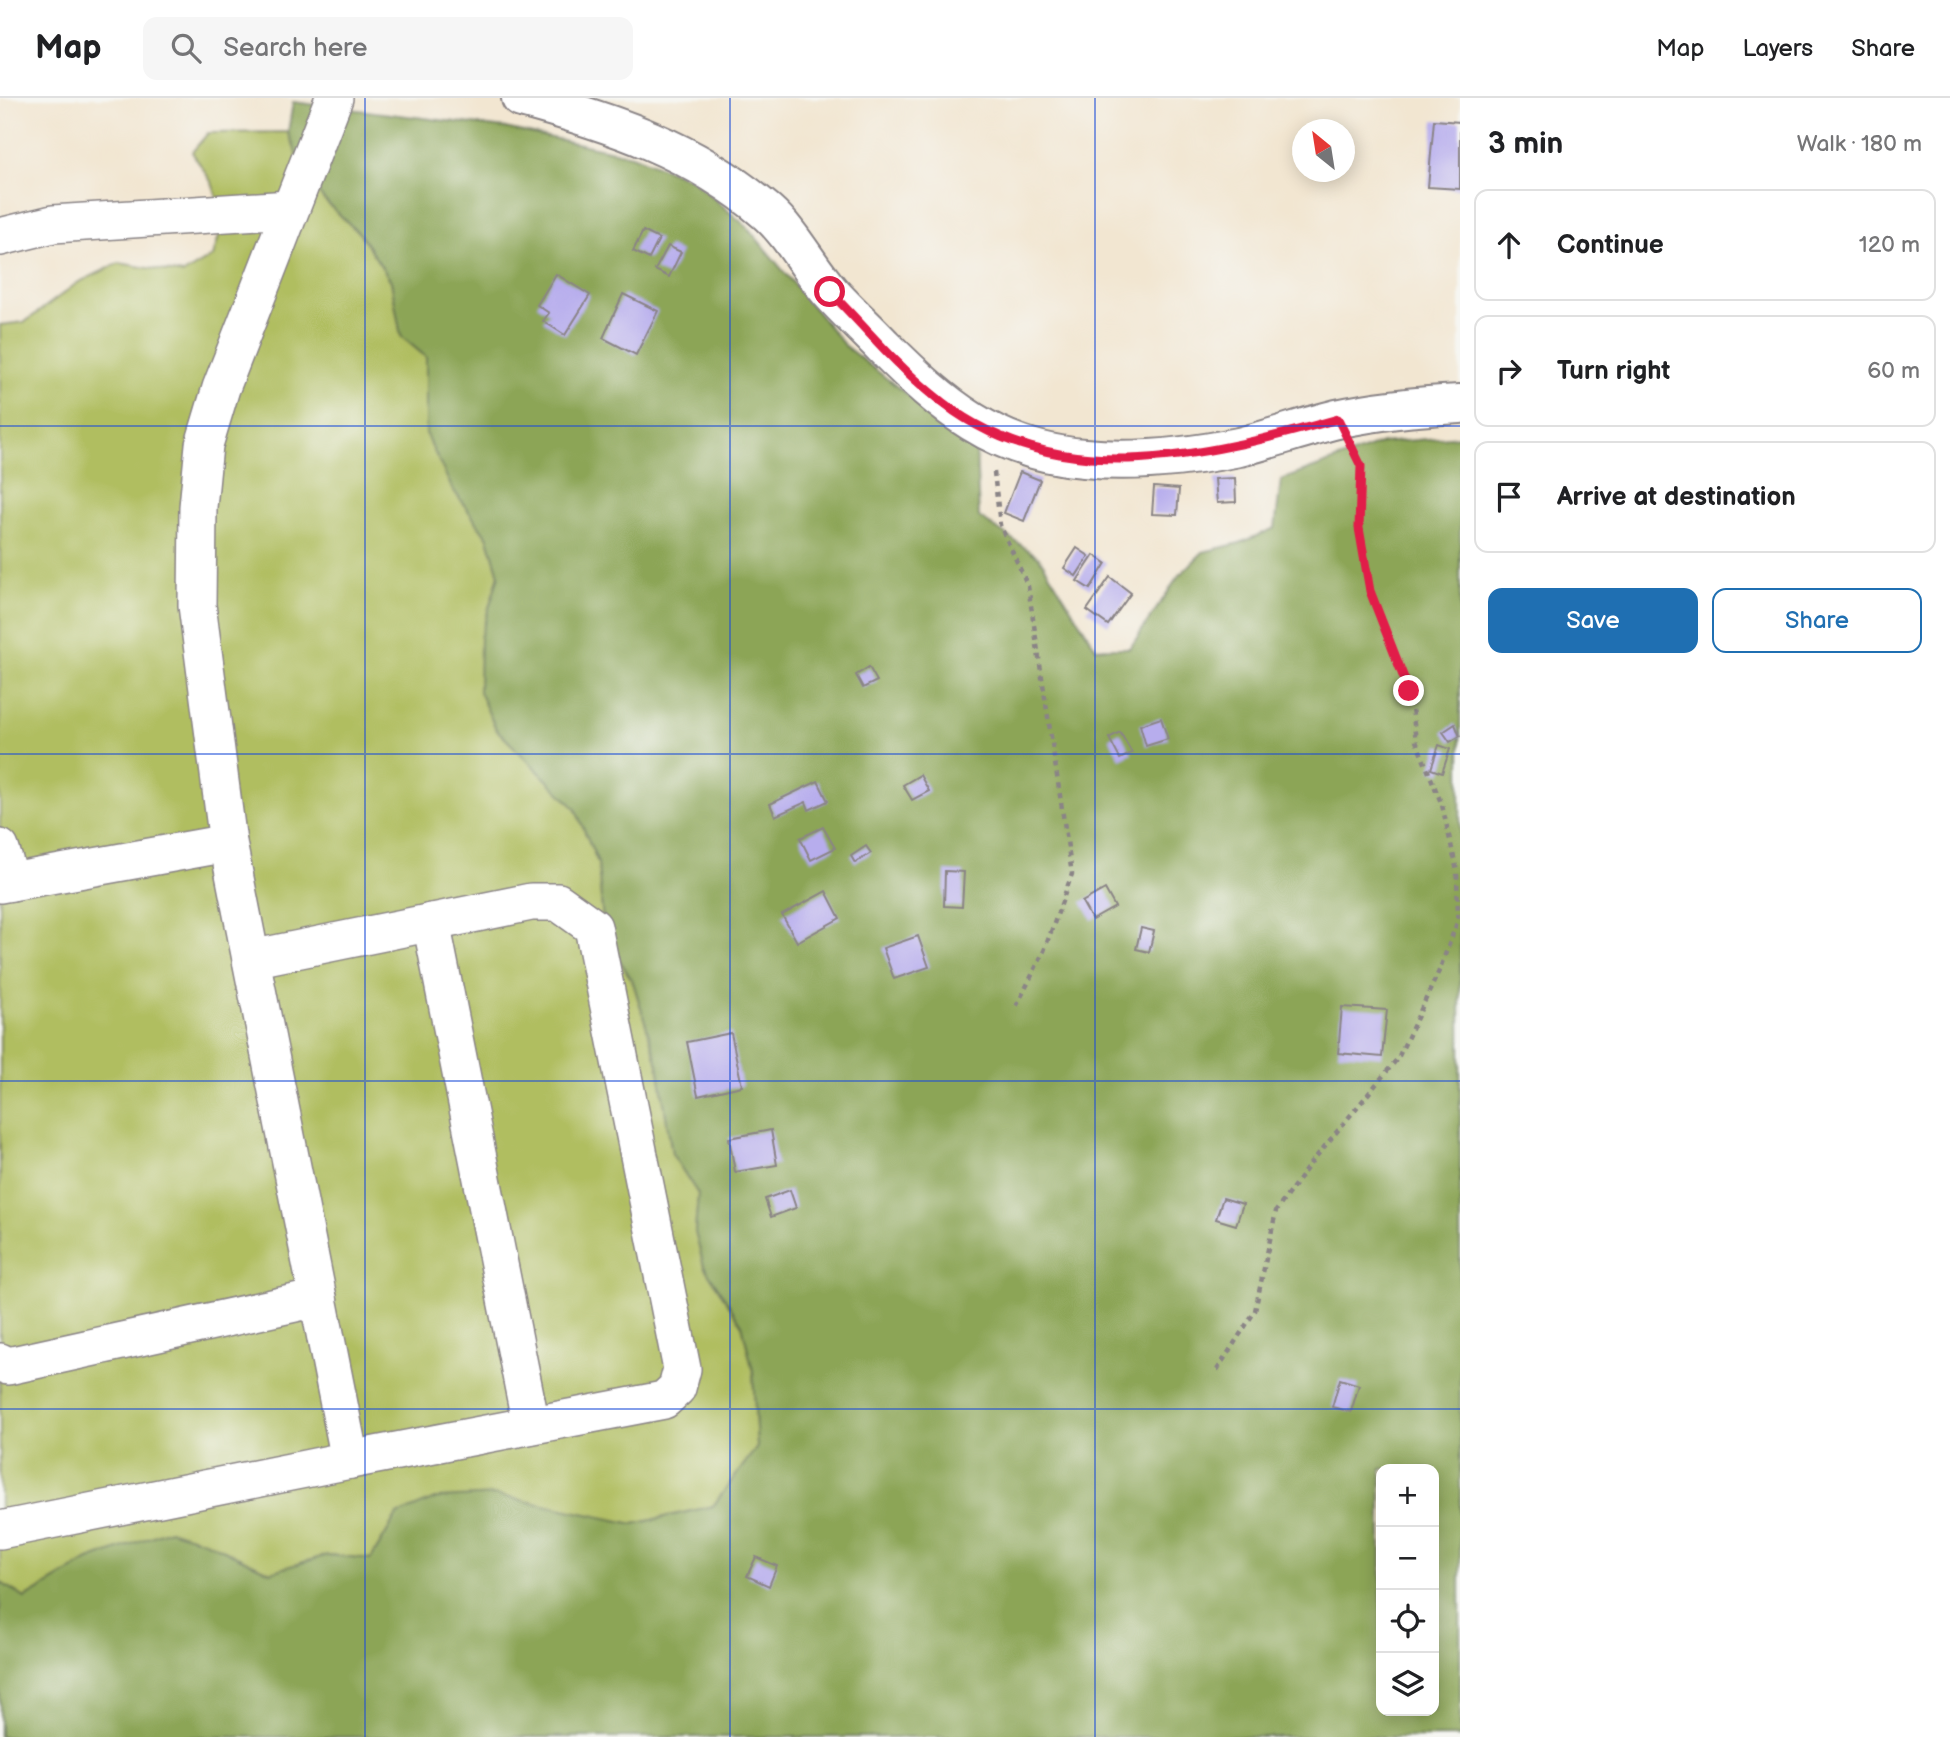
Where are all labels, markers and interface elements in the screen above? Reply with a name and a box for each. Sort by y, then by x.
search box [143,17,633,80]
text: Map [35,28,101,68]
icon: search [167,29,205,67]
text: Search here [223,33,367,64]
text: Map [1656,34,1704,63]
text: Layers [1742,34,1813,63]
text: Share [1851,34,1915,63]
north arrow [1292,119,1355,182]
text: 3 min [1488,126,1563,162]
text: Walk · 180 m [1797,130,1922,158]
icon: ahead [1490,226,1528,264]
text: Continue [1557,230,1664,261]
text: 120 m [1859,231,1920,259]
route start [814,276,845,307]
icon: right [1490,352,1528,390]
text: Turn right [1557,356,1670,387]
text: 60 m [1867,357,1920,385]
icon: arrive [1490,478,1528,516]
text: Arrive at destination [1557,482,1796,513]
button: Save [1488,588,1698,653]
button: Share [1712,588,1922,653]
route end [1393,675,1424,706]
map controls [1376,1464,1439,1716]
button: + [1376,1464,1439,1527]
button: − [1376,1527,1439,1590]
button: locate [1376,1590,1439,1653]
button: layers [1376,1653,1439,1716]

